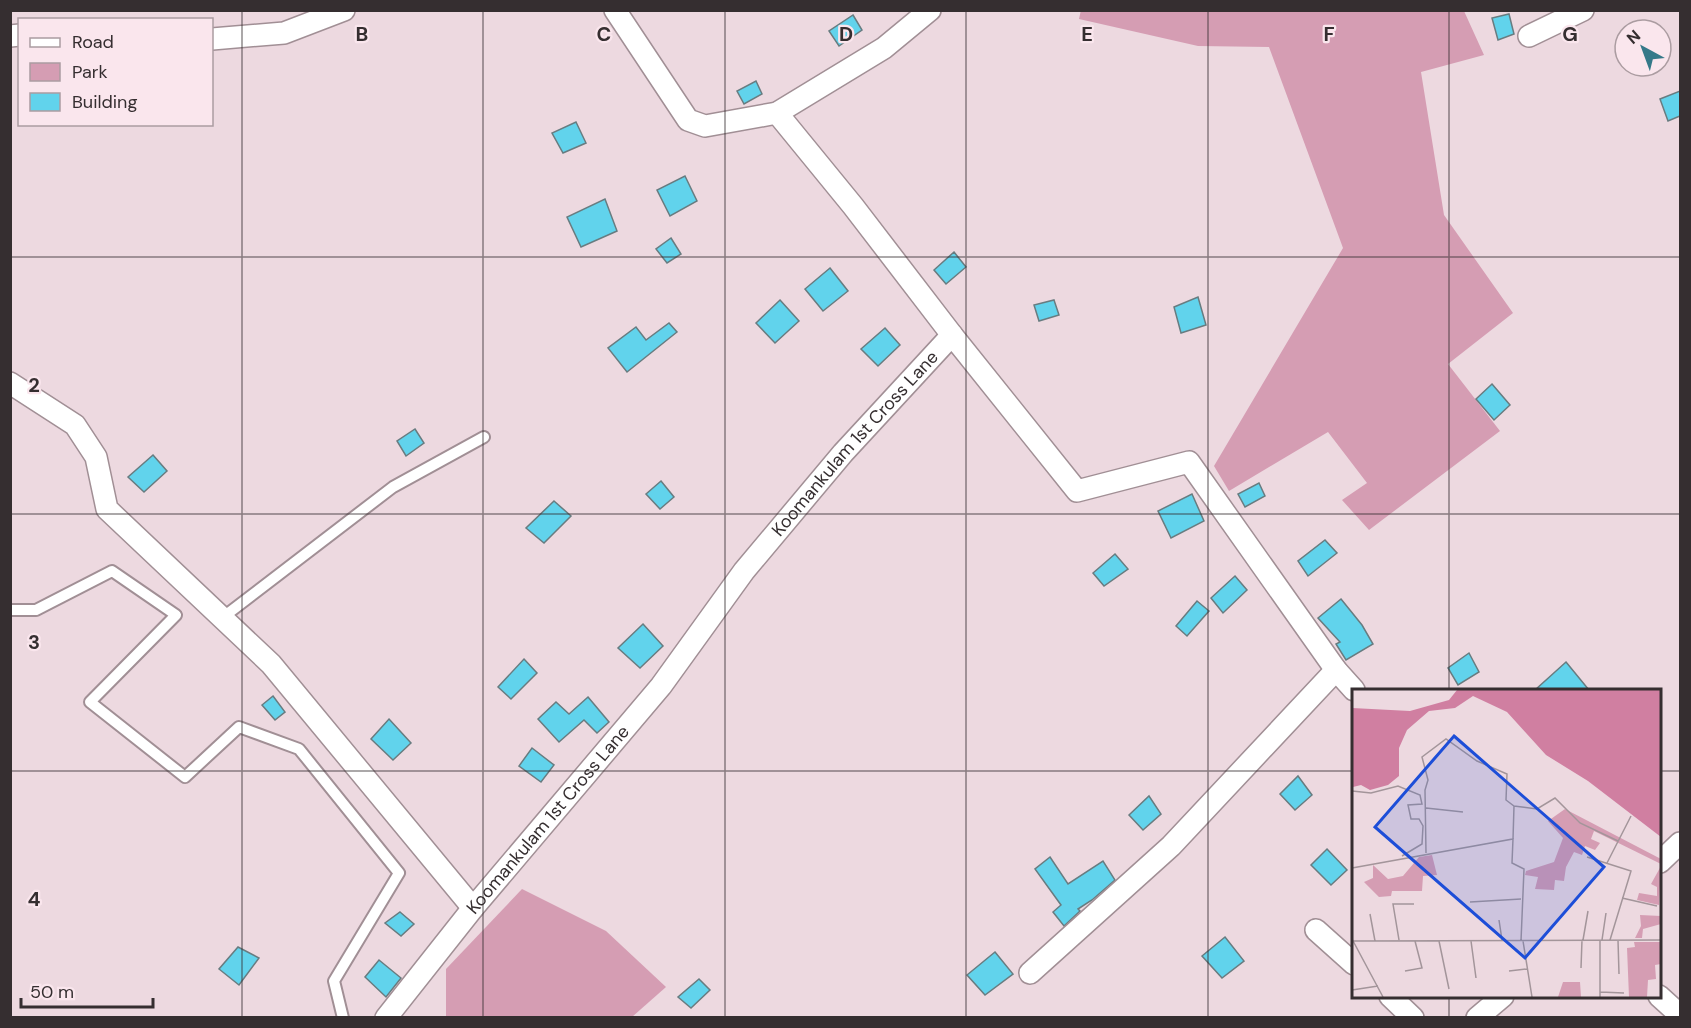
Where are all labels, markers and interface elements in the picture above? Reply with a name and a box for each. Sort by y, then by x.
legend [18,18,213,126]
north arrow [1613,18,1673,78]
text: B [356,21,368,47]
text: C [597,21,611,47]
text: D [839,21,853,47]
text: E [1081,21,1093,47]
text: F [1323,21,1335,47]
text: G [1562,21,1578,47]
text: N [1622,25,1645,49]
text: Road [72,30,114,54]
text: Park [72,60,108,84]
text: Building [72,90,137,114]
street label: Koomankulam 1st Cross Lane [766,346,944,541]
text: 2 [28,372,40,398]
text: 3 [28,629,40,655]
inset map [1352,689,1661,998]
street label: Koomankulam 1st Cross Lane [461,720,635,919]
text: 4 [28,886,41,912]
scale bar [21,971,153,1009]
text: 50 m [30,980,74,1004]

